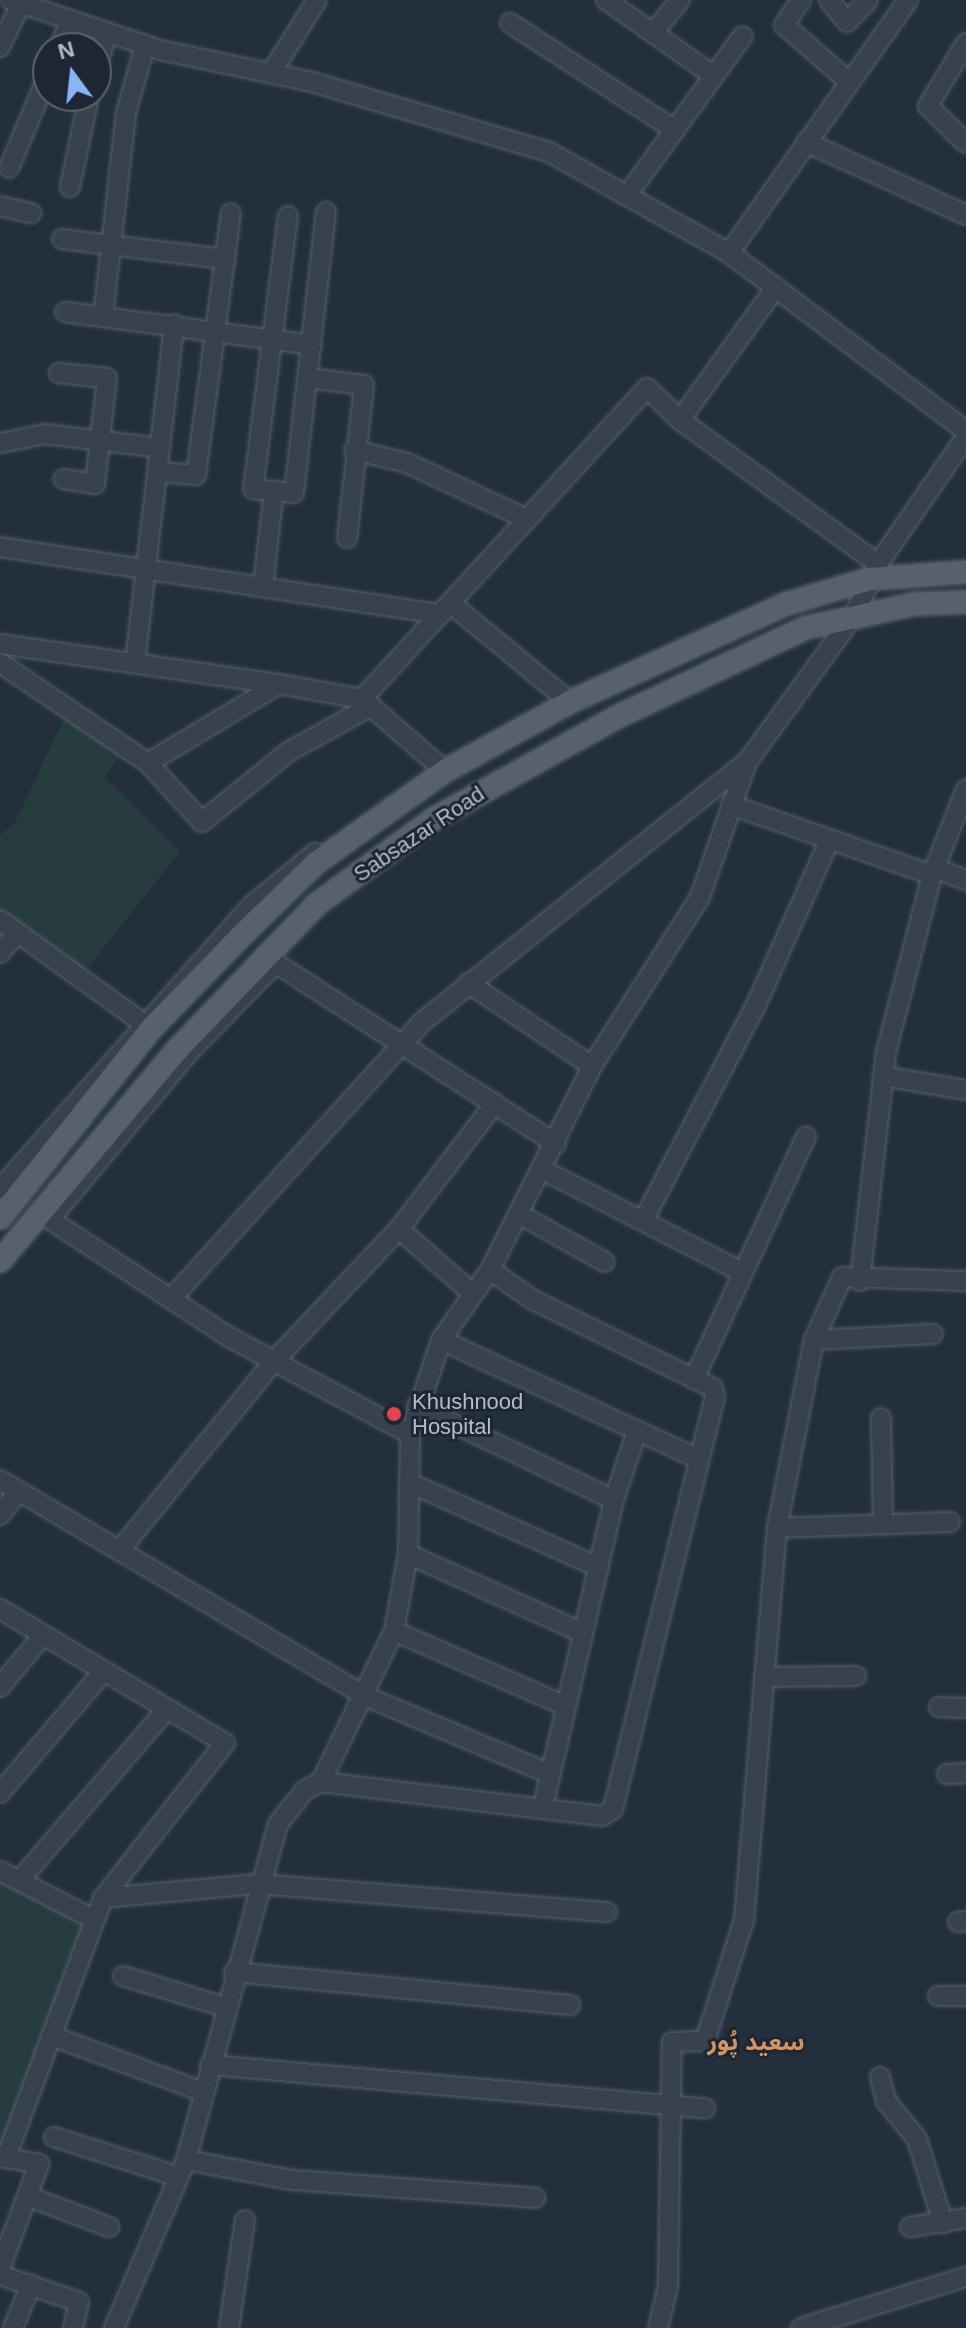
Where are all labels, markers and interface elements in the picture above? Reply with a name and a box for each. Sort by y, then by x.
north arrow [32,32,112,112]
text: N [55,36,77,64]
street label: Sabsazar Road [349,781,489,887]
place label: Khushnood Hospital [412,1388,523,1440]
marker: Khushnood Hospital [383,1403,405,1425]
district label: سعید پُور [707,2028,805,2056]

